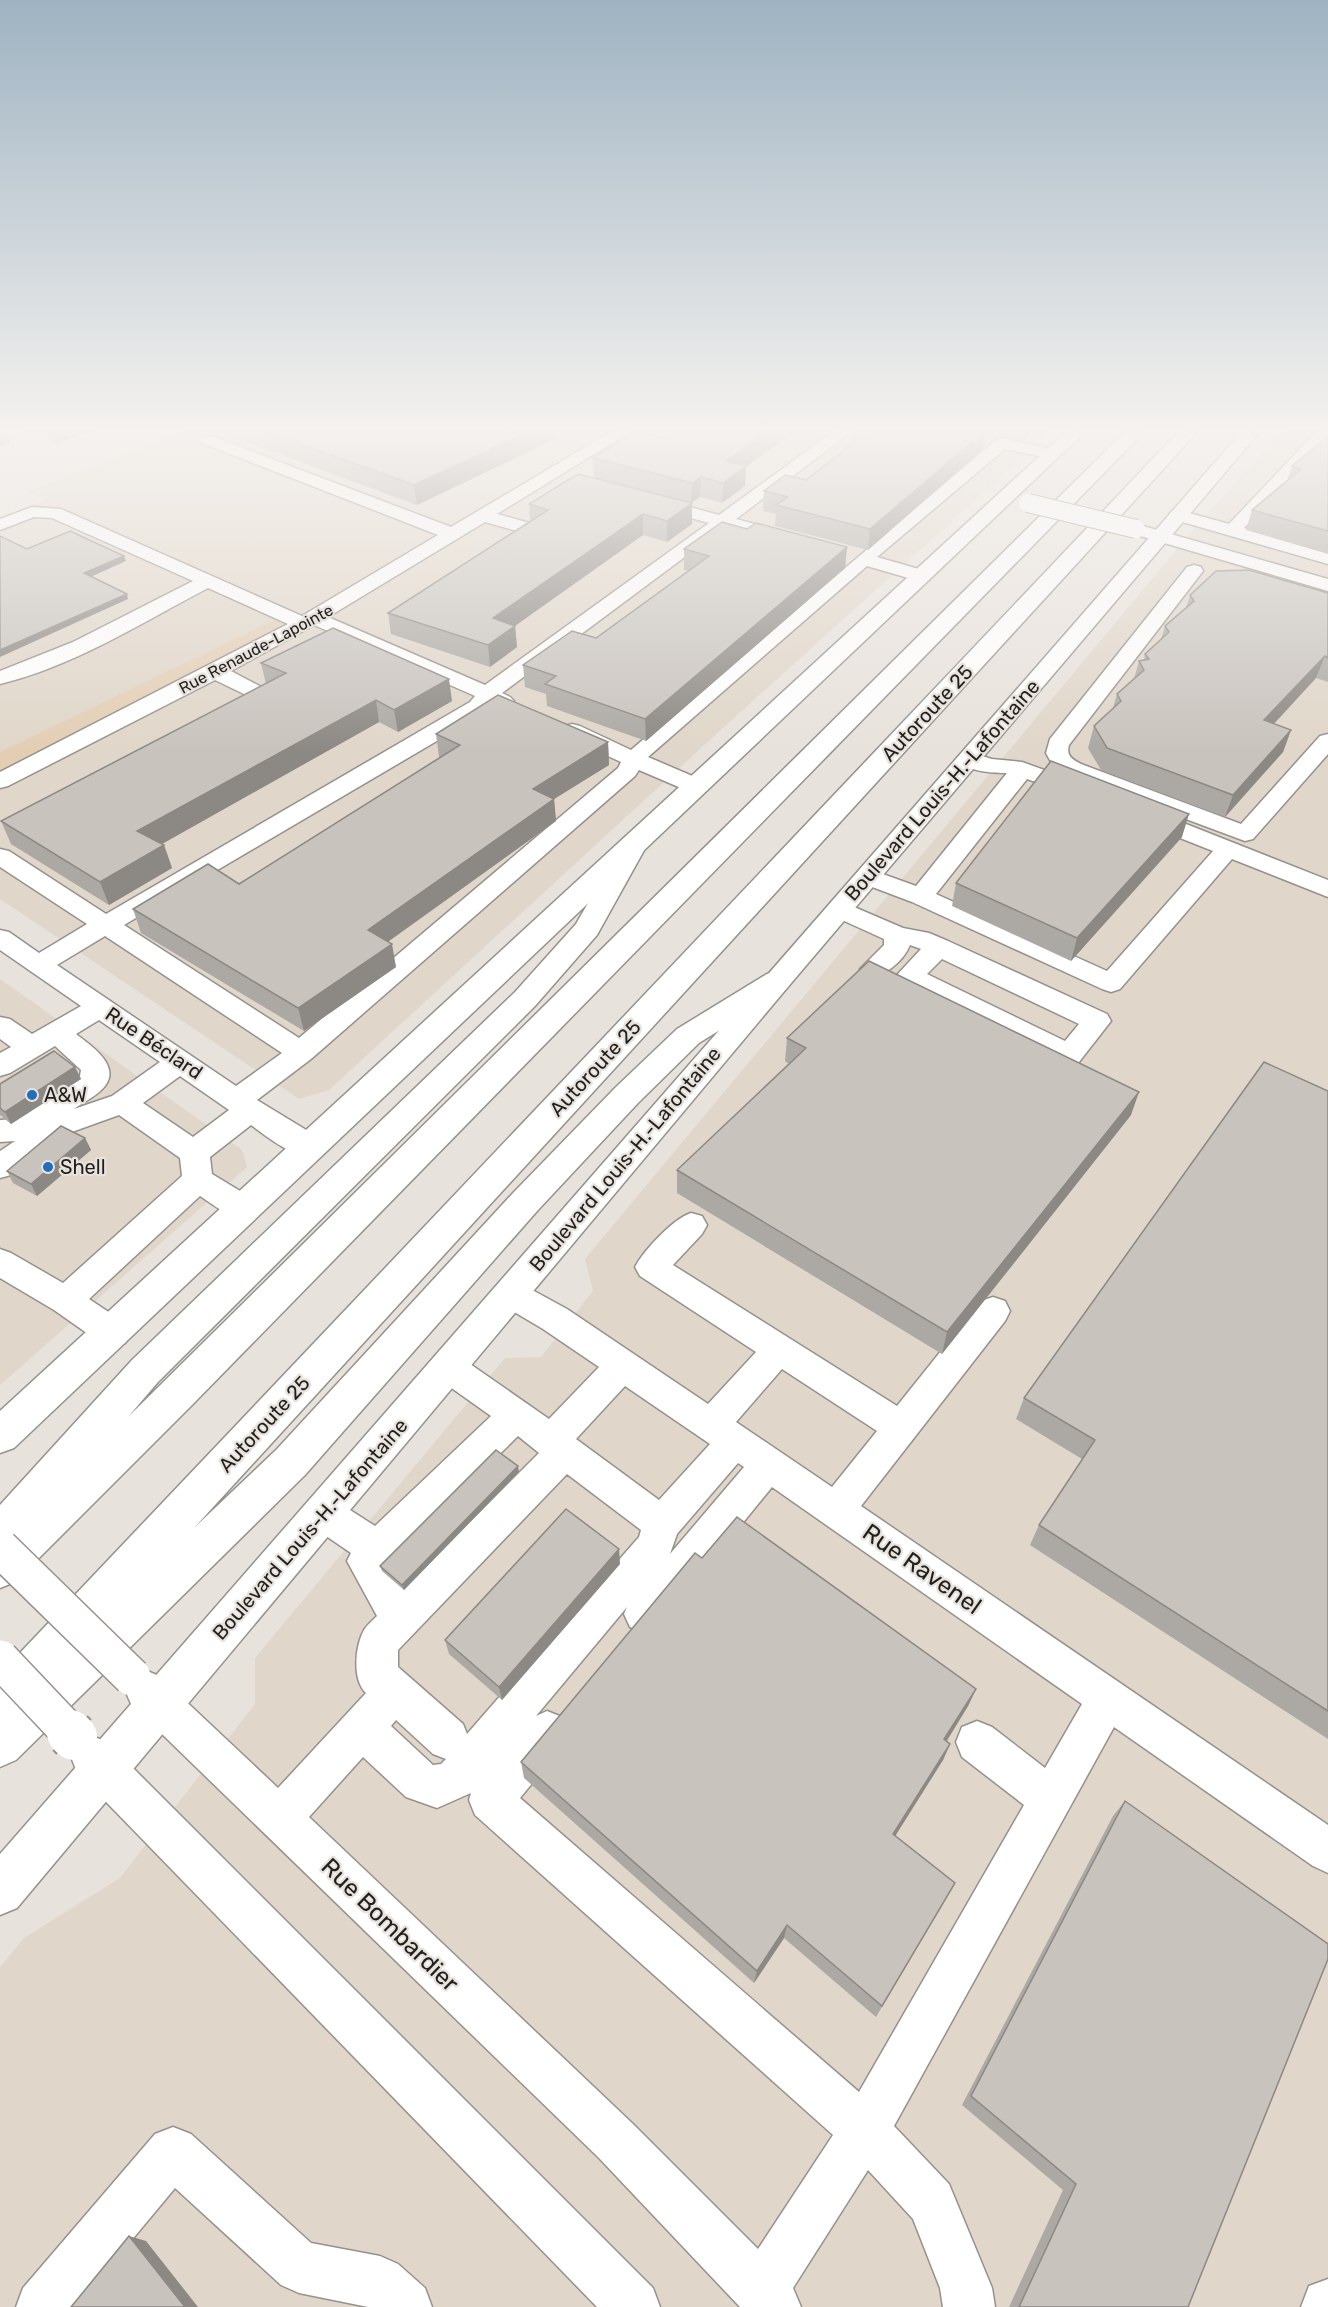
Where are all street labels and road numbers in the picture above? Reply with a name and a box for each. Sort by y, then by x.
street label: Rue Renaude-Lapointe [176,600,336,698]
street label: Autoroute 25 [876,660,978,766]
street label: Boulevard Louis-H.-Lafontaine [839,674,1045,906]
street label: Rue Béclard [101,1002,207,1084]
street label: Autoroute 25 [544,1015,646,1121]
street label: Boulevard Louis-H.-Lafontaine [524,1042,726,1276]
street label: Autoroute 25 [213,1371,315,1477]
street label: Boulevard Louis-H.-Lafontaine [207,1413,413,1645]
street label: Rue Ravenel [857,1518,987,1620]
street label: Rue Bombardier [316,1853,464,1997]

